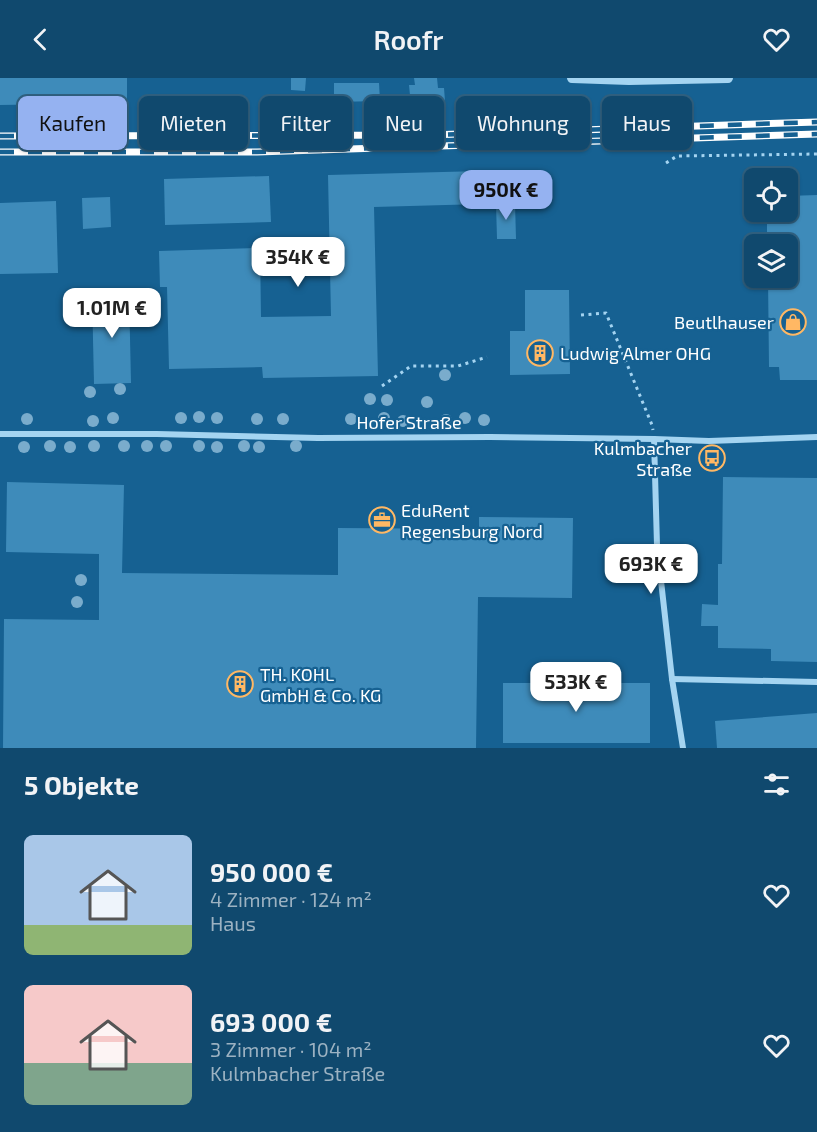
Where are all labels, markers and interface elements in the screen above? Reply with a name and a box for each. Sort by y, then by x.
icon: back [24,23,57,56]
text: Roofr [373,23,444,55]
icon: heart [760,23,793,56]
chip: Kaufen [18,96,127,150]
chip: Mieten [139,96,248,150]
chip: Filter [260,96,352,150]
chip: Neu [364,96,444,150]
chip: Wohnung [456,96,590,150]
chip: Haus [602,96,692,150]
map controls [744,168,798,288]
button: locate [744,168,798,222]
pin: 950K € [457,170,555,221]
text: 950K € [473,177,539,201]
button: layers [744,234,798,288]
pin: 354K € [249,237,347,288]
text: 354K € [266,244,330,268]
pin: 1.01M € [57,288,167,339]
text: 1.01M € [77,295,147,319]
shop icon: Beutlhauser [778,307,808,337]
place label: Beutlhauser [674,311,774,333]
building icon: Ludwig Almer OHG [525,338,555,368]
place label: Ludwig Almer OHG [560,342,711,364]
street label: Hofer Straße [356,411,462,433]
place label: Kulmbacher Straße [594,437,692,480]
bus stop icon: Kulmbacher Straße [697,443,727,473]
place label: EduRent Regensburg Nord [401,499,543,542]
office icon: EduRent Regensburg Nord [367,505,397,535]
pin: 693K € [602,544,700,595]
text: 693K € [619,551,683,575]
pin: 533K € [527,662,625,713]
place label: TH. KOHL GmbH & Co. KG [260,663,381,706]
building icon: TH. KOHL GmbH & Co. KG [225,669,255,699]
text: 533K € [544,669,608,693]
icon: filters [760,768,793,801]
text: 5 Objekte [24,769,139,800]
text: 950 000 € [210,856,333,887]
icon: home [72,859,144,931]
icon: heart [760,879,793,912]
text: 4 Zimmer · 124 m² [210,887,372,911]
text: Haus [210,911,256,935]
text: 693 000 € [210,1006,333,1037]
icon: home [72,1009,144,1081]
icon: heart [760,1029,793,1062]
text: 3 Zimmer · 104 m² [210,1037,371,1061]
text: Kulmbacher Straße [210,1061,385,1085]

